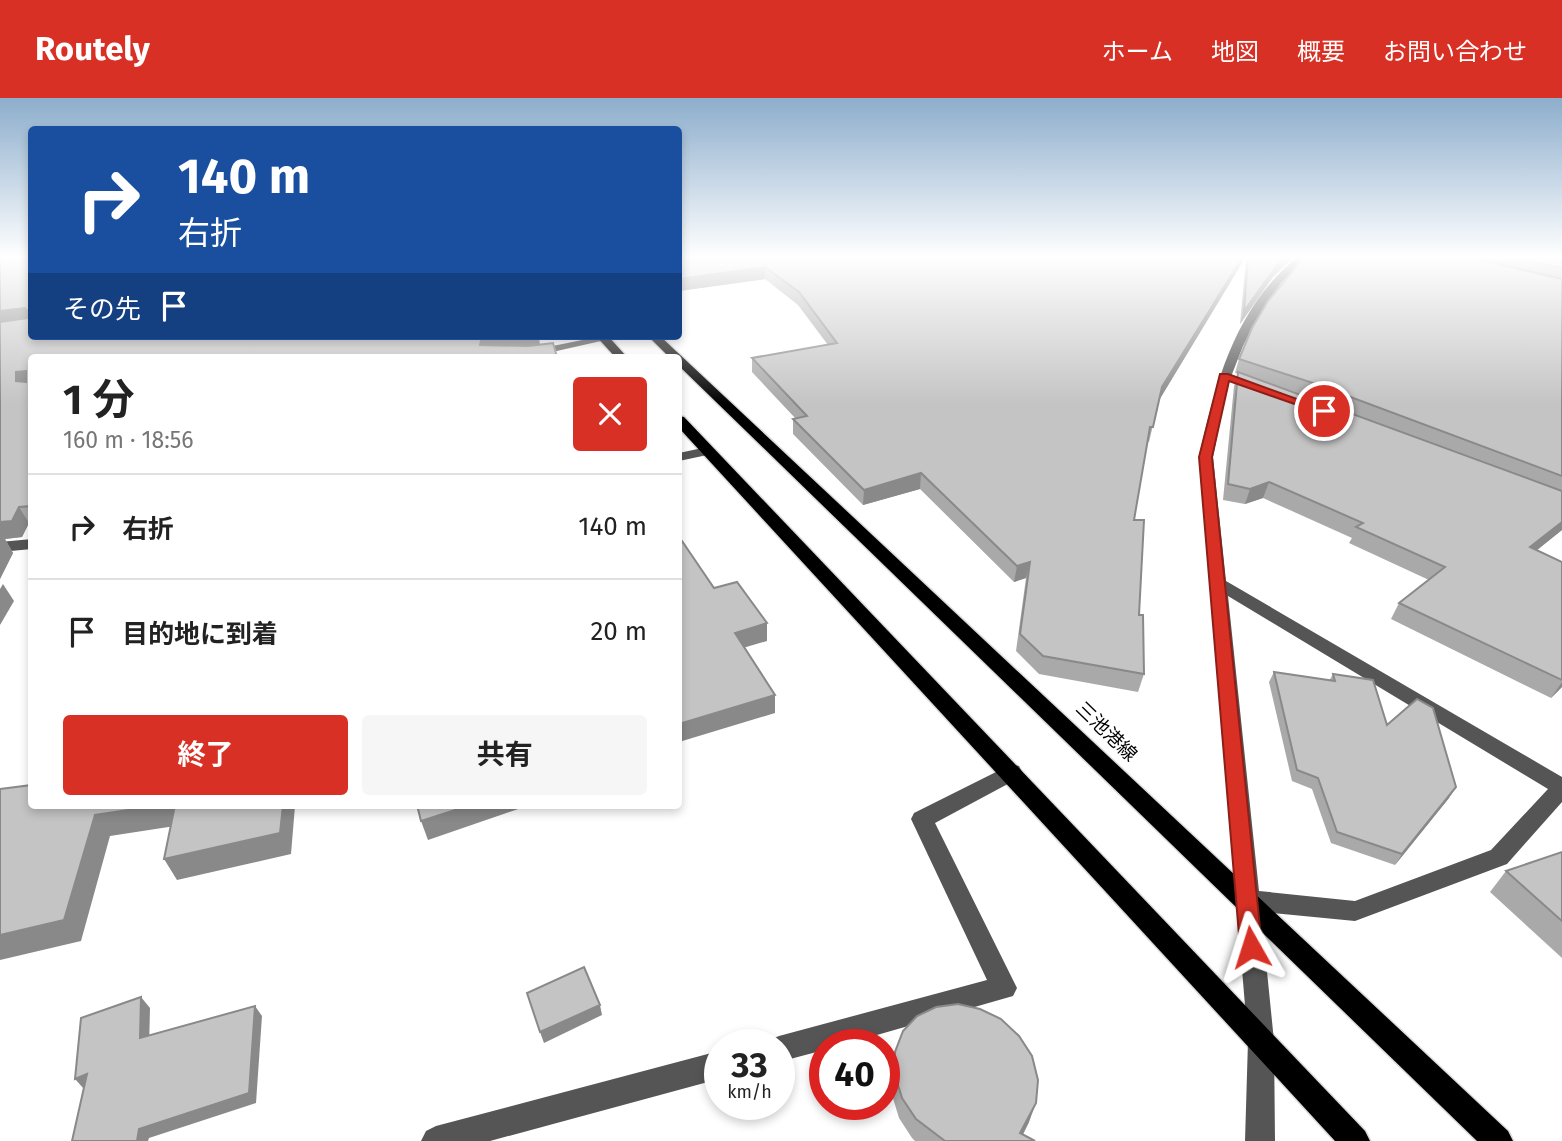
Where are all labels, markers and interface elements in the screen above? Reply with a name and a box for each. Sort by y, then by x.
text: Routely [35,29,150,69]
text: ホーム [1102,38,1173,66]
text: 地図 [1211,38,1259,66]
text: 概要 [1297,38,1345,66]
text: お問い合わせ [1383,38,1527,66]
text: 140 m [178,147,310,206]
icon: right [63,154,154,245]
text: 右折 [178,214,242,252]
icon: arrive [155,287,193,325]
text: その先 [63,294,141,325]
text: 1 分 [63,375,134,425]
button: close [573,377,647,451]
pin [1294,381,1354,441]
icon: arrive [1305,392,1343,430]
text: 160 m · 18:56 [63,426,194,454]
icon: right [63,508,101,546]
text: 140 m [578,511,647,542]
text: 右折 [122,514,174,545]
icon: arrive [63,613,101,651]
text: 20 m [590,616,647,647]
text: 目的地に到着 [122,619,278,650]
street label: 三池港線 [1071,697,1142,766]
button: 終了 [63,715,348,795]
button: 共有 [362,715,647,795]
position arrow [1214,910,1288,984]
speed limit sign: 40 [809,1029,900,1120]
text: 33 [731,1044,768,1086]
text: km/h [727,1081,772,1103]

